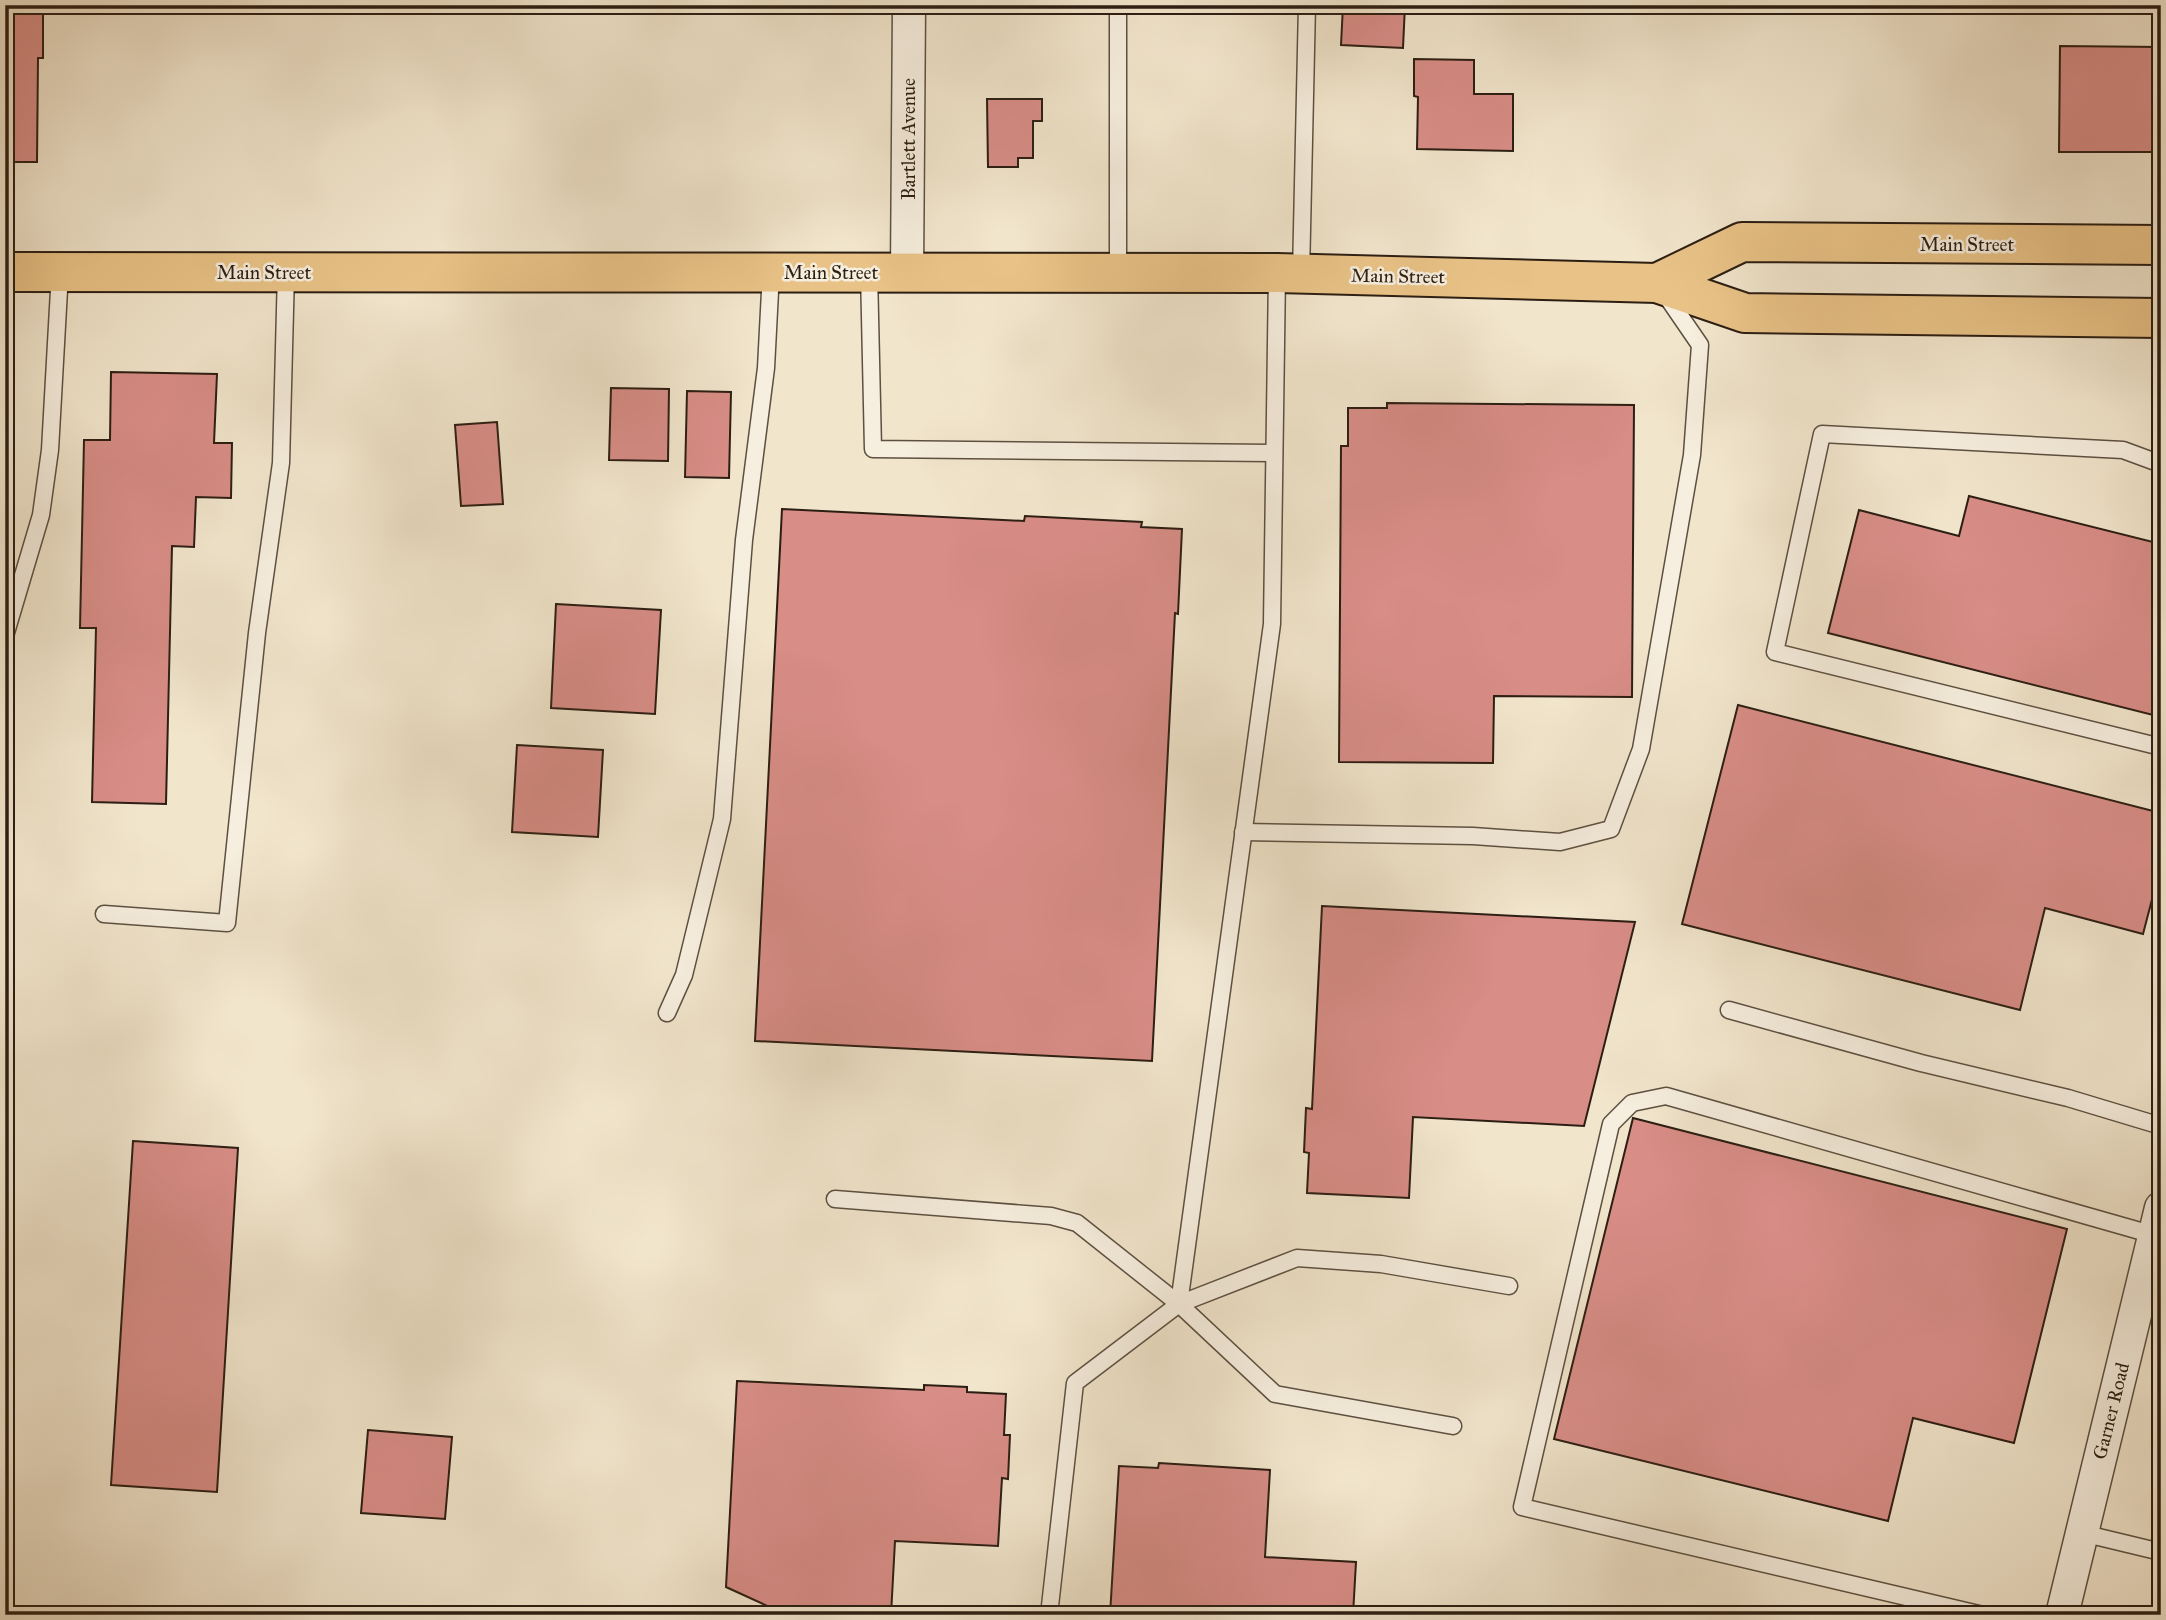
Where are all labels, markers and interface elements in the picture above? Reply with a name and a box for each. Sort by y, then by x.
street label: Bartlett Avenue [897,78,920,200]
street label: Main Street [1920,233,2014,256]
street label: Main Street [217,261,311,284]
street label: Main Street [784,261,878,284]
street label: Main Street [1351,264,1446,288]
street label: Garner Road [2088,1360,2134,1462]

